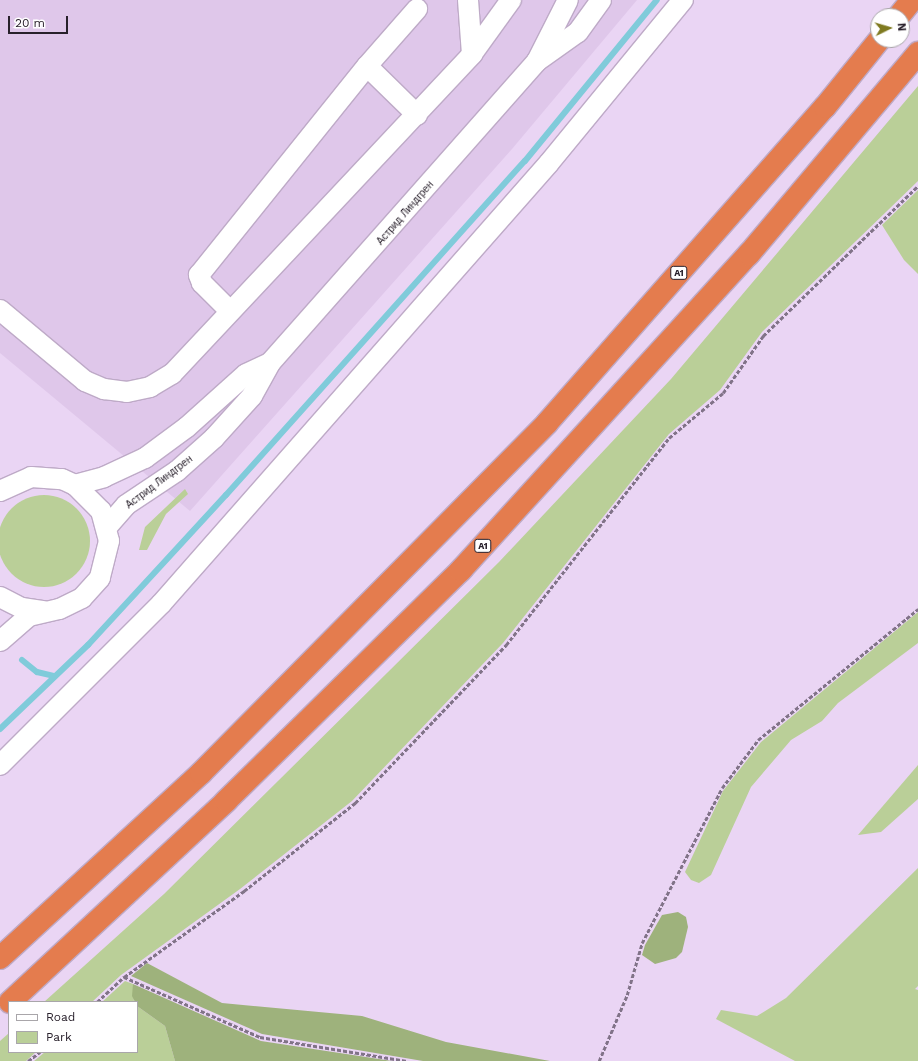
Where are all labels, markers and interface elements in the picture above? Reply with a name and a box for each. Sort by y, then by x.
scale bar [10,8,70,34]
north arrow [870,8,910,48]
text: 20 m [15,16,45,30]
text: N [895,22,908,32]
street label: Астрид Линдгрен [374,179,436,247]
road number: A1 [670,266,688,280]
street label: Астрид Линдгрен [123,453,195,511]
road number: A1 [474,539,492,553]
legend [8,1001,138,1053]
text: Road [46,1010,75,1024]
text: Park [46,1030,72,1044]

